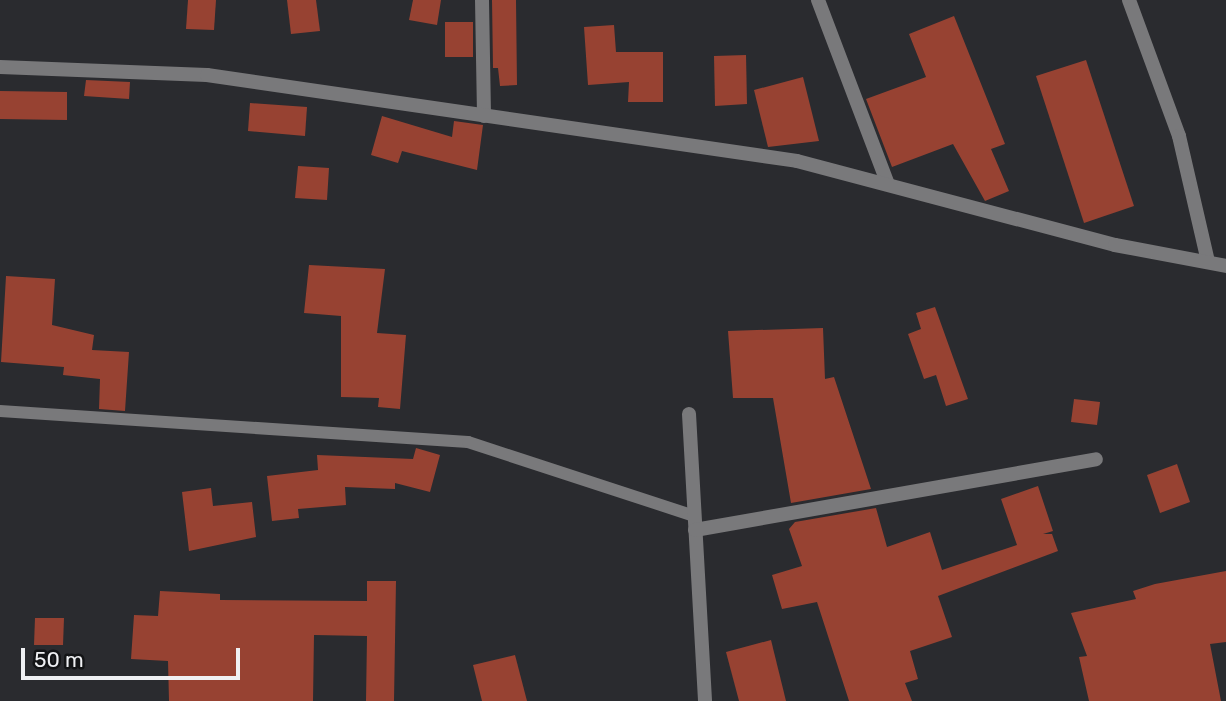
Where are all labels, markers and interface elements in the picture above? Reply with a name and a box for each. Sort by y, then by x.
scale bar [24,634,243,678]
text: 50 m [34,647,84,672]

